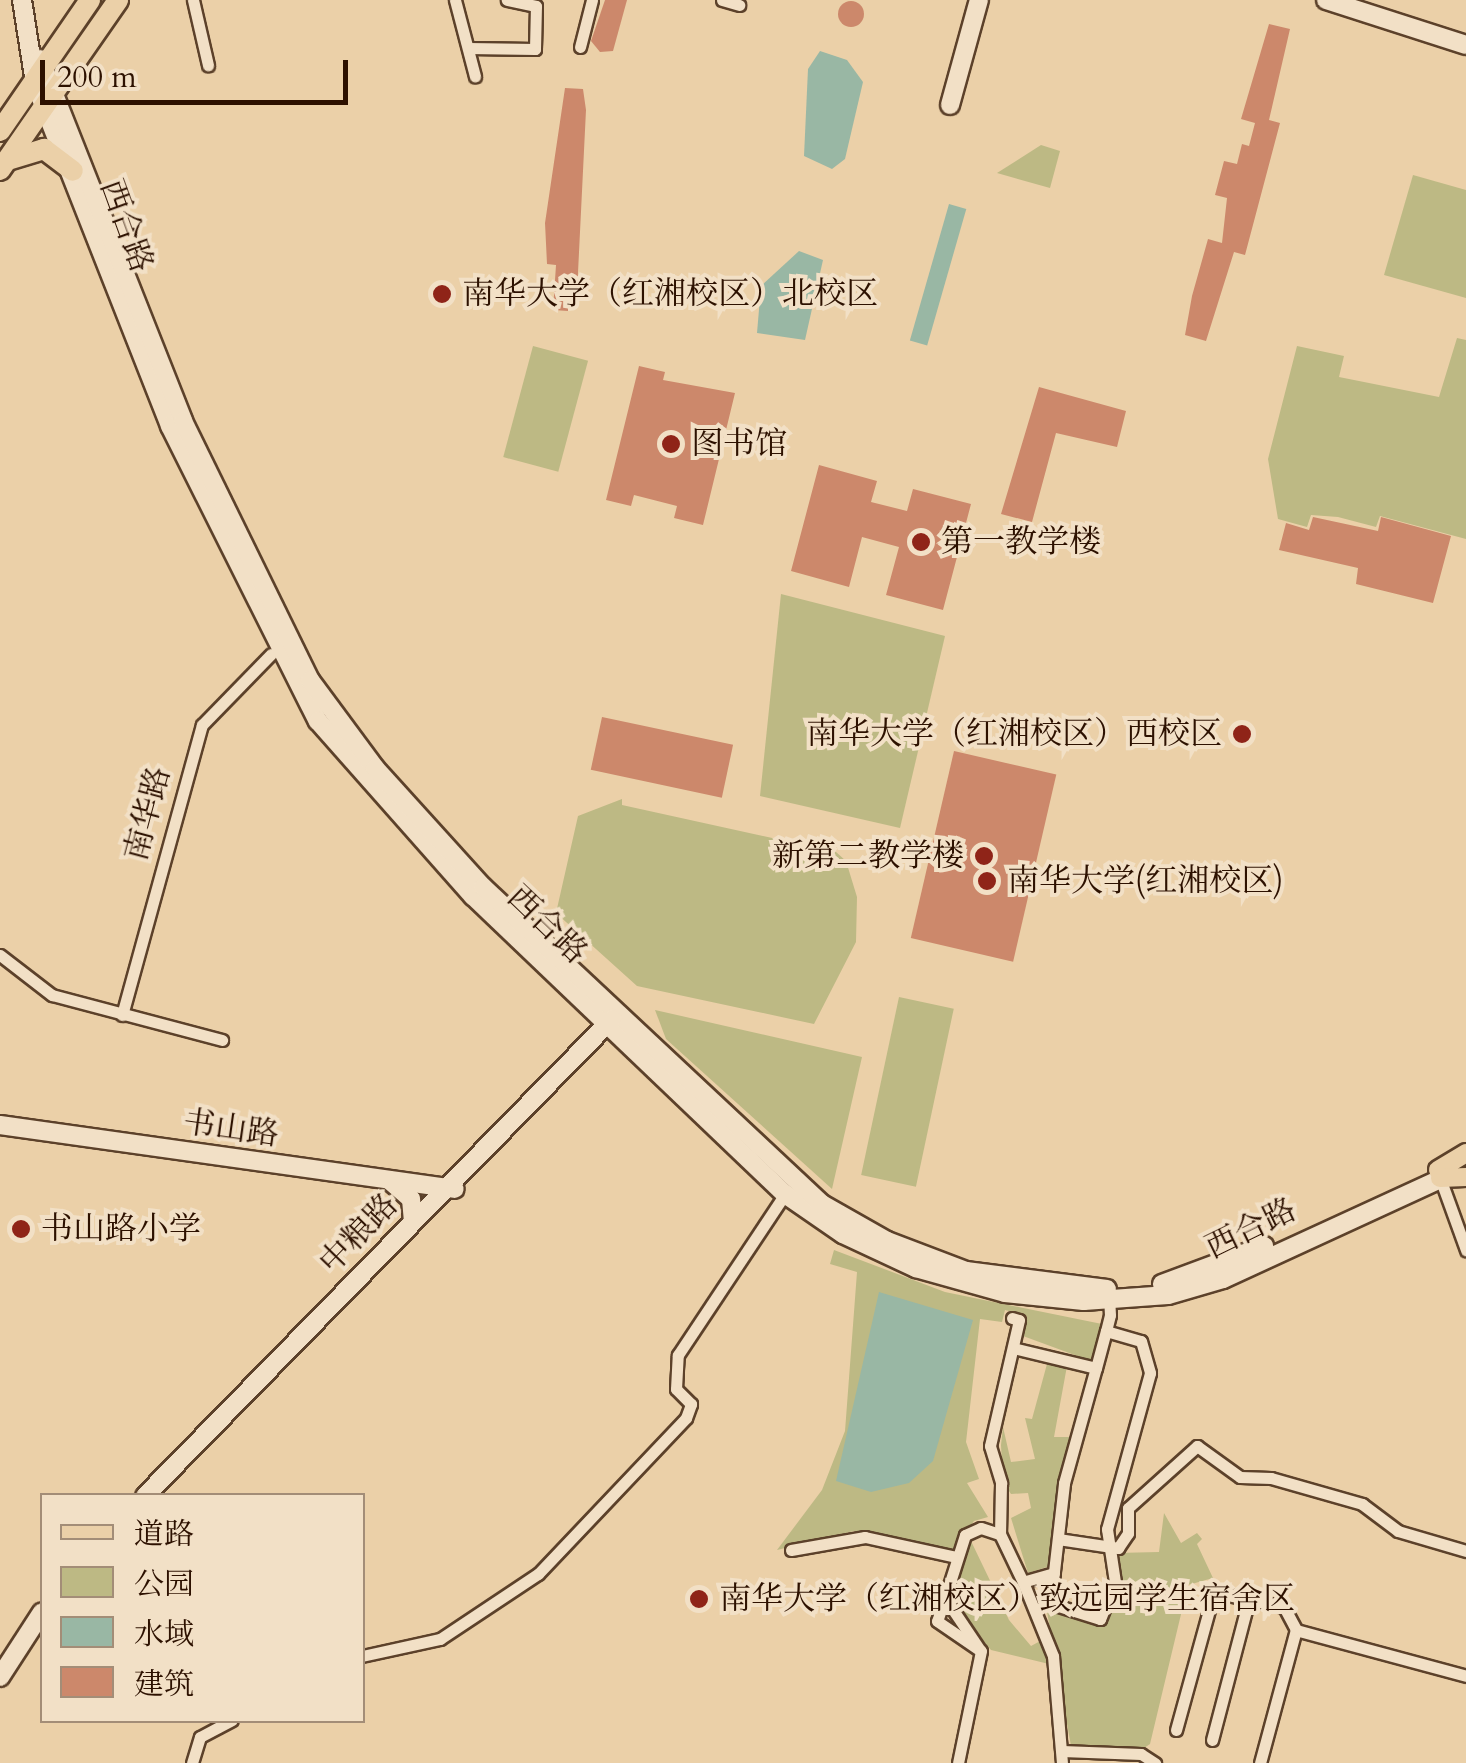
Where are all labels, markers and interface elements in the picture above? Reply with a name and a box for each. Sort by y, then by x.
scale bar [45,40,352,102]
text: 200 m [57,57,137,98]
street label: 西合路 [92,174,160,278]
place label: 南华大学（红湘校区）北校区 [462,275,878,313]
marker: 南华大学（红湘校区）北校区 [431,283,453,305]
place label: 图书馆 [691,425,787,463]
marker: 图书馆 [660,433,682,455]
place label: 第一教学楼 [941,523,1101,561]
marker: 第一教学楼 [910,531,932,553]
place label: 南华大学（红湘校区）西校区 [806,715,1222,753]
marker: 南华大学（红湘校区）西校区 [1231,723,1253,745]
street label: 南华路 [117,763,179,865]
place label: 新第二教学楼 [772,837,964,875]
marker: 新第二教学楼 [973,845,995,867]
place label: 南华大学(红湘校区) [1007,862,1283,900]
marker: 南华大学(红湘校区) [976,870,998,892]
street label: 西合路 [499,878,595,972]
street label: 书山路 [181,1103,281,1155]
street label: 中粮路 [312,1186,406,1282]
street label: 西合路 [1199,1191,1303,1267]
place label: 书山路小学 [41,1210,201,1248]
marker: 书山路小学 [10,1218,32,1240]
legend [40,1493,365,1723]
text: 道路 [134,1514,194,1555]
text: 公园 [134,1564,194,1605]
place label: 南华大学（红湘校区）致远园学生宿舍区 [719,1580,1295,1618]
marker: 南华大学（红湘校区）致远园学生宿舍区 [688,1588,710,1610]
text: 水域 [134,1614,194,1655]
text: 建筑 [134,1664,194,1705]

